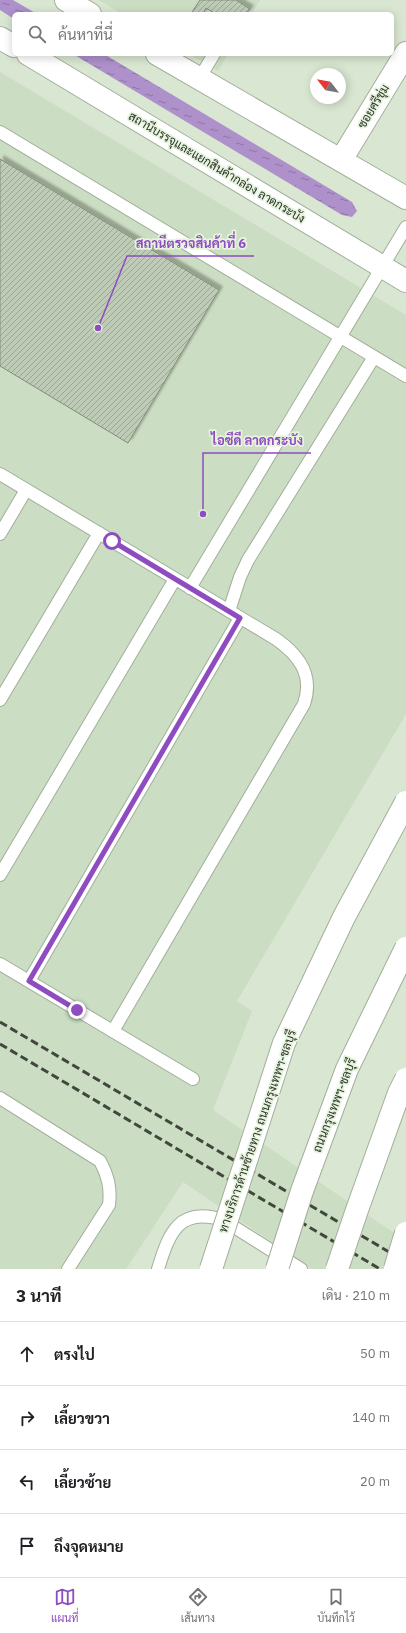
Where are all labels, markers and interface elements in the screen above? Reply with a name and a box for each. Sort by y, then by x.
search box [12,12,394,56]
icon: search [26,23,48,45]
text: ค้นหาที่นี่ [58,25,113,44]
north arrow [310,68,346,104]
street label: ซอยศรีชุ่ม [354,81,394,132]
street label: สถานีบรรจุและแยกสินค้ากล่อง ลาดกระบัง [125,108,308,228]
callout: สถานีตรวจสินค้าที่ 6 [127,231,254,256]
text: สถานีตรวจสินค้าที่ 6 [136,231,246,252]
callout: ไอซีดี ลาดกระบัง [203,428,311,453]
text: ไอซีดี ลาดกระบัง [210,431,303,449]
route start [103,532,121,550]
route end [68,1001,86,1019]
street label: ทางบริการด้านซ้ายทาง ถนนกรุงเทพฯ-ชลบุรี [215,1027,301,1235]
street label: ถนนกรุงเทพฯ-ชลบุรี [309,1056,361,1155]
text: 3 นาที [16,1285,61,1307]
text: เดิน · 210 m [322,1287,390,1304]
icon: ahead [16,1343,38,1365]
text: ตรงไป [54,1345,95,1364]
text: 50 m [360,1345,390,1362]
icon: right [16,1407,38,1429]
text: เลี้ยวขวา [54,1409,110,1428]
text: 140 m [352,1409,390,1426]
icon: left [16,1471,38,1493]
text: เลี้ยวซ้าย [54,1473,111,1492]
text: 20 m [360,1473,390,1490]
icon: arrive [16,1535,38,1557]
text: ถึงจุดหมาย [54,1537,124,1556]
tab: แผนที่ [51,1586,79,1625]
tab: เส้นทาง [181,1586,215,1625]
tab: บันทึกไว้ [317,1586,355,1625]

